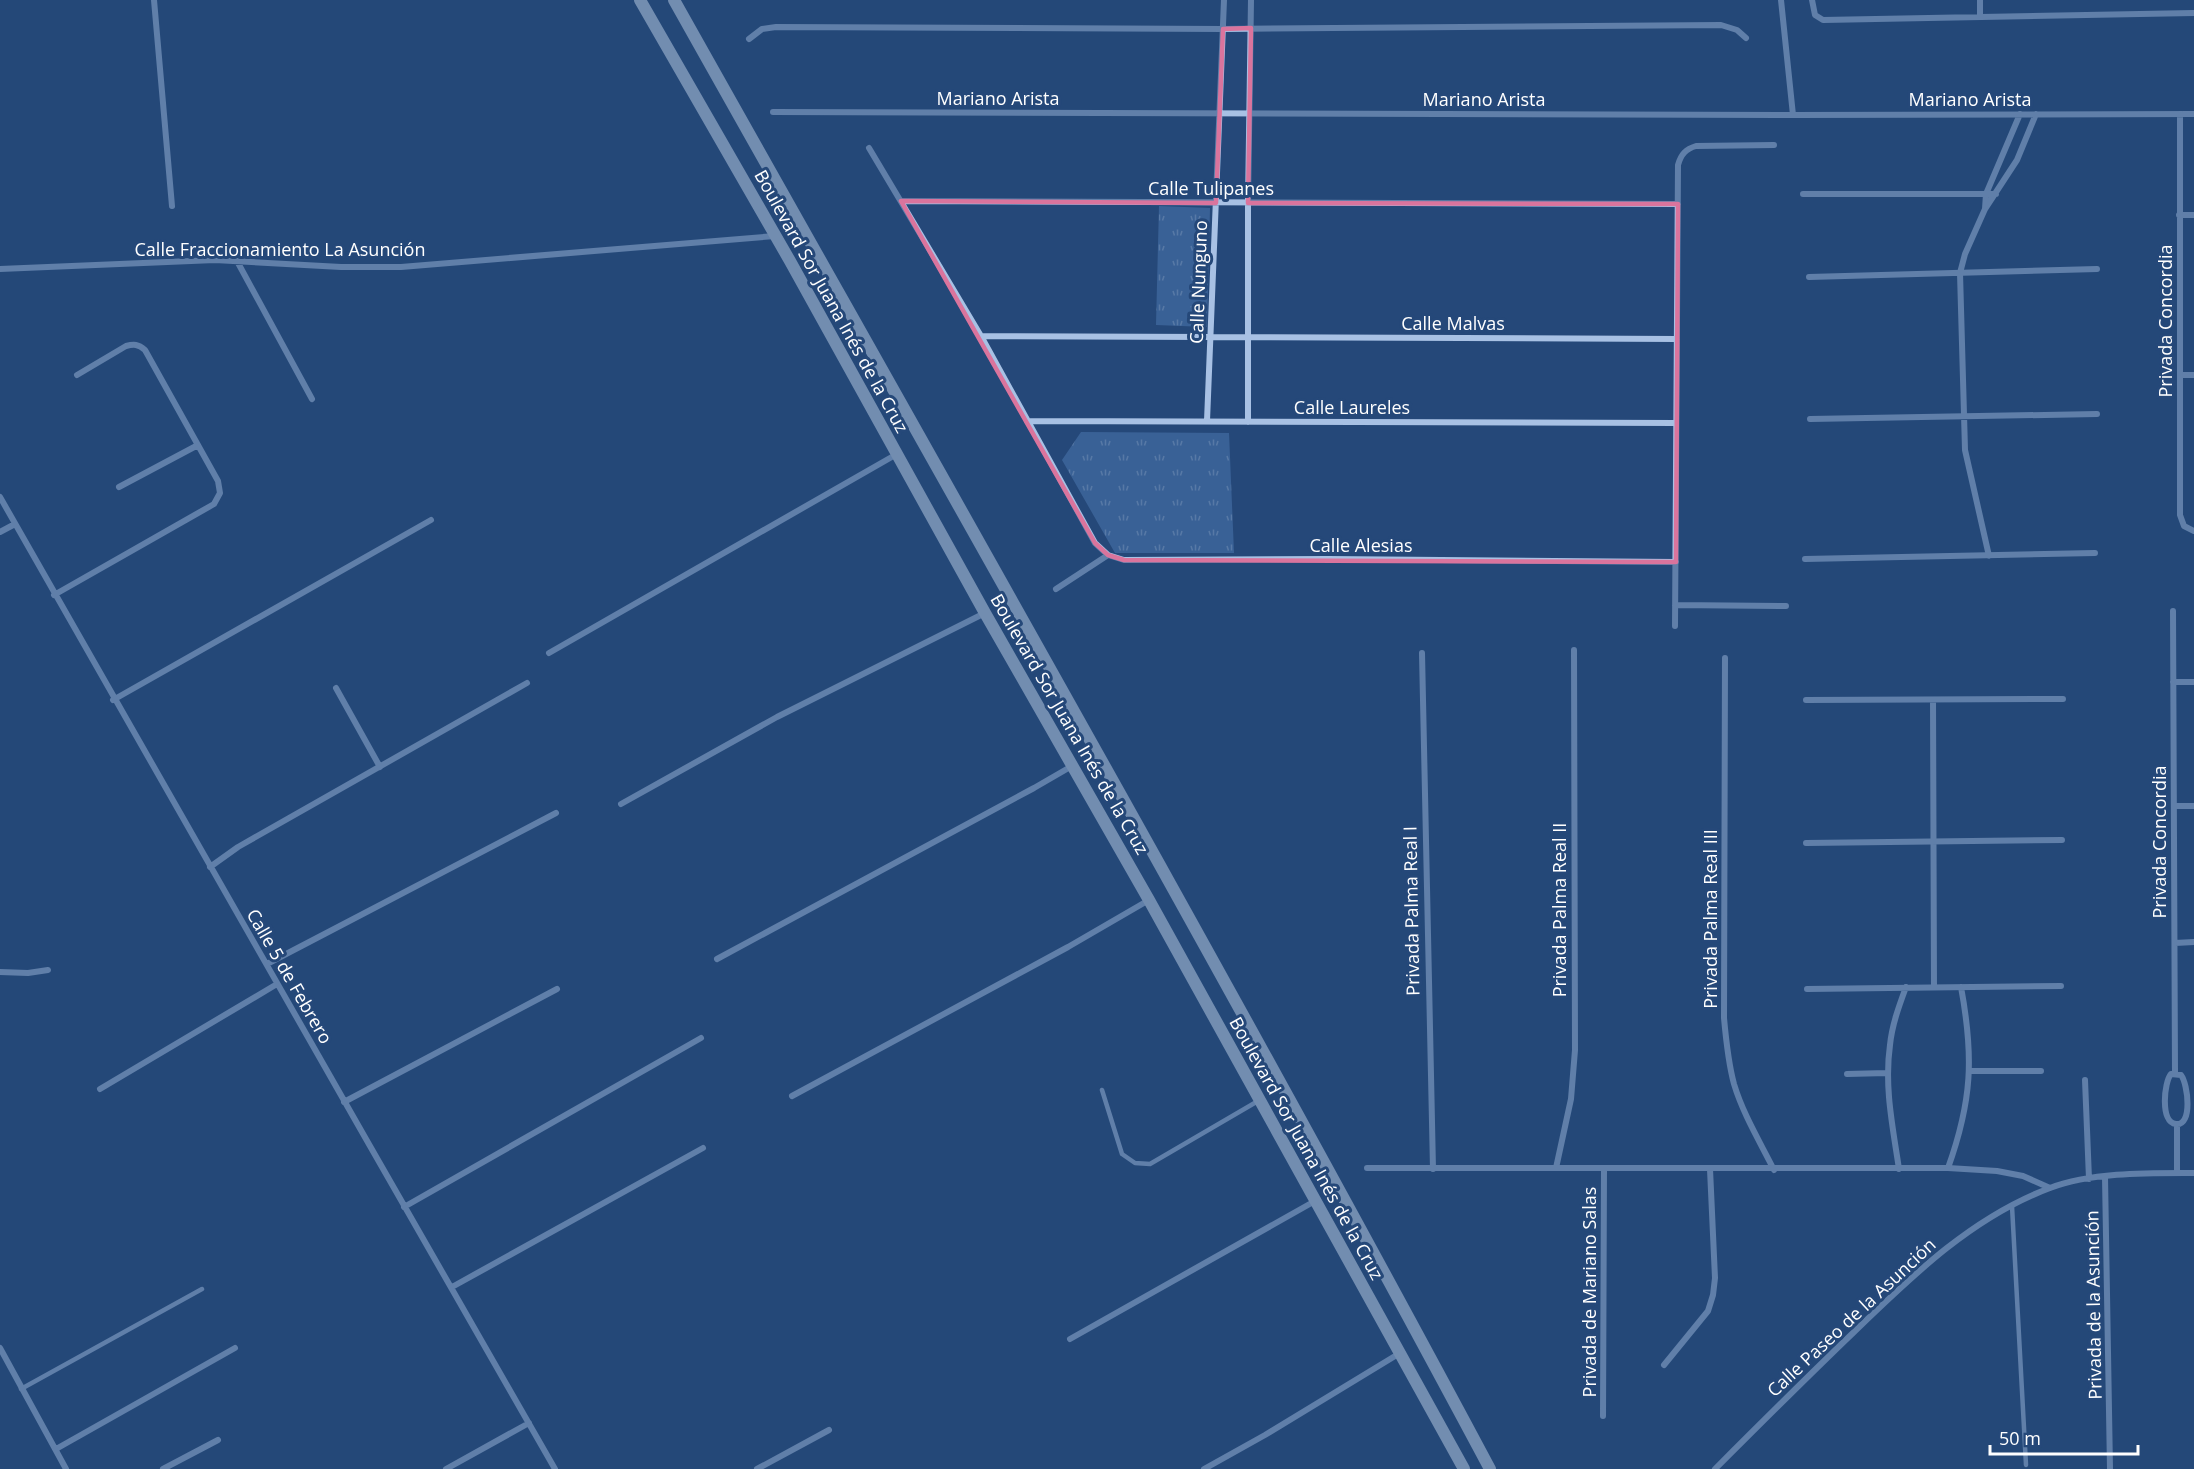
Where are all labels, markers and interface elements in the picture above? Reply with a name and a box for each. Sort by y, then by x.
street label: Mariano Arista [937,86,1059,110]
street label: Mariano Arista [1423,87,1545,111]
street label: Mariano Arista [1909,87,2031,111]
street label: Boulevard Sor Juana Inés de la Cruz [749,165,915,437]
street label: Calle Tulipanes [1148,176,1274,200]
street label: Calle Nunguno [1184,220,1212,344]
street label: Calle Fraccionamiento La Asunción [135,237,425,261]
street label: Privada Concordia [2153,245,2177,397]
street label: Calle Malvas [1401,311,1505,335]
street label: Calle Laureles [1294,395,1410,419]
street label: Calle Alesias [1310,533,1412,557]
street label: Boulevard Sor Juana Inés de la Cruz [985,589,1155,859]
street label: Privada Concordia [2147,766,2171,918]
street label: Privada Palma Real II [1547,823,1571,997]
street label: Privada Palma Real I [1398,826,1424,996]
street label: Privada Palma Real III [1698,829,1722,1009]
street label: Calle 5 de Febrero [242,904,338,1048]
street label: Boulevard Sor Juana Inés de la Cruz [1224,1012,1390,1284]
street label: Privada de Mariano Salas [1577,1187,1601,1397]
street label: Privada de la Asunción [2079,1210,2107,1400]
street label: Calle Paseo de la Asunción [1762,1232,1940,1402]
scale bar [1990,1418,2138,1456]
text: 50 m [1999,1426,2041,1450]

